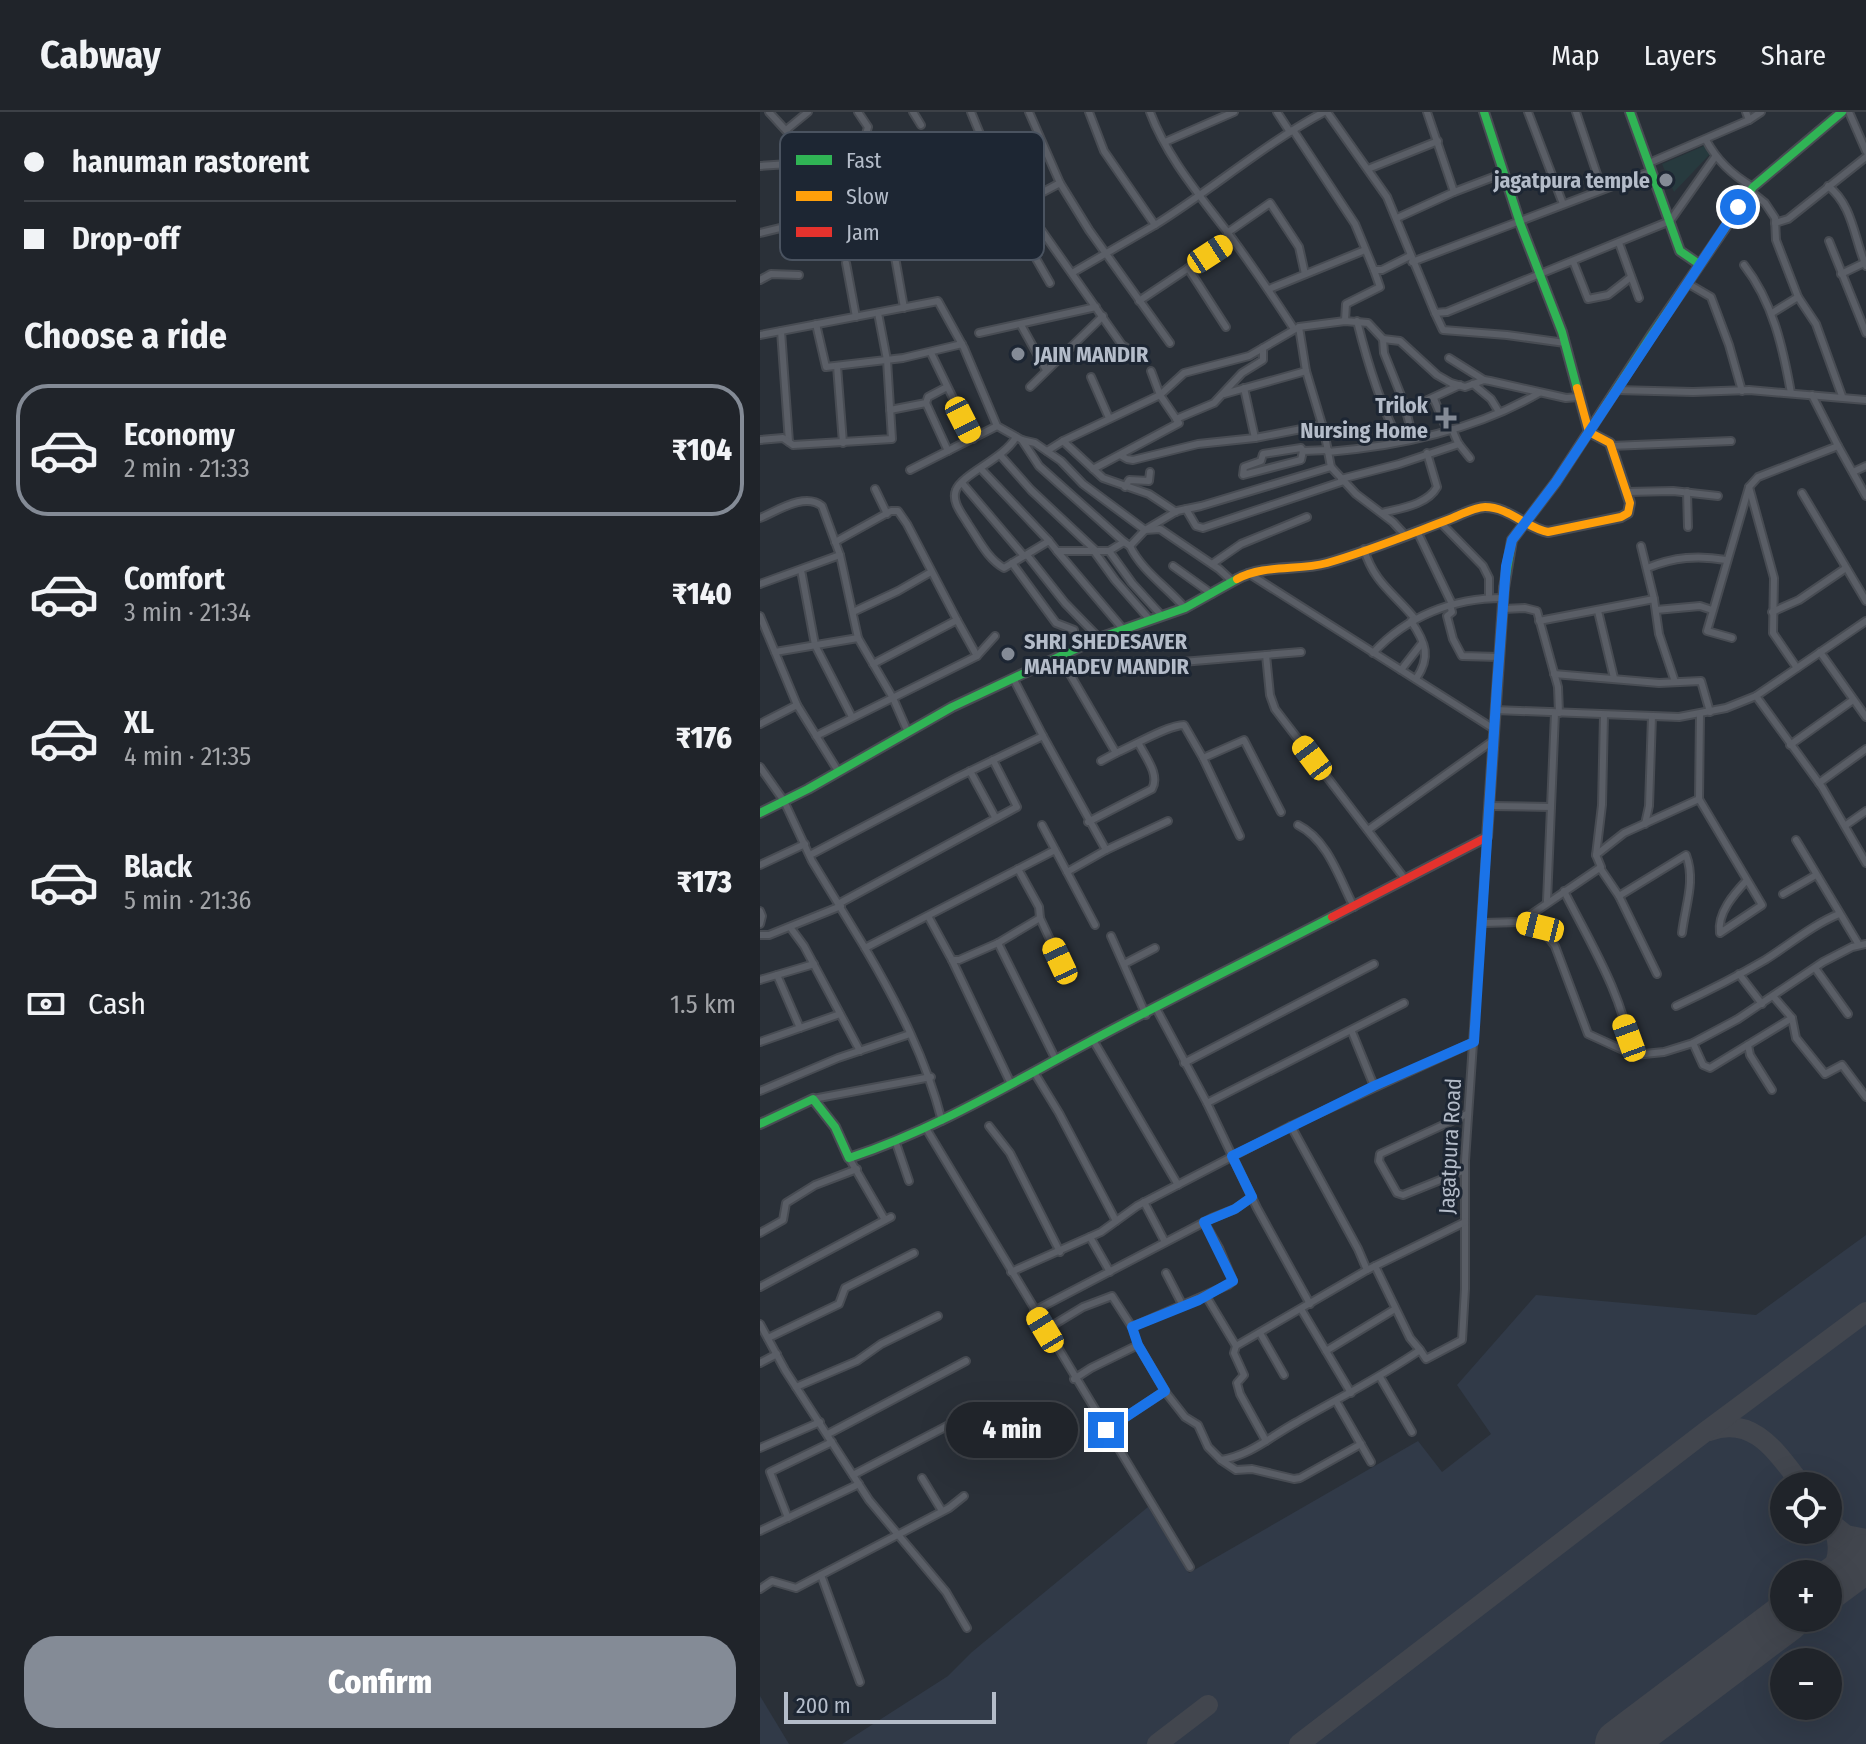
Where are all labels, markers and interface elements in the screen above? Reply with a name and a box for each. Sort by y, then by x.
text: Cabway [40,32,161,78]
text: Map [1551,39,1600,72]
text: Layers [1644,39,1717,72]
text: Share [1761,39,1826,72]
legend [780,132,1044,260]
text: hanuman rastorent [72,144,309,180]
text: Fast [846,147,882,174]
place label: jagatpura temple [1492,167,1650,194]
marker: jagatpura temple [1657,171,1675,189]
text: Slow [846,183,889,210]
route start [1720,189,1756,225]
text: Jam [846,219,880,246]
text: Drop-off [72,221,179,257]
car [1183,231,1237,277]
text: Choose a ride [24,314,227,358]
place label: JAIN MANDIR [1033,341,1149,368]
marker: JAIN MANDIR [1009,345,1027,363]
place label: Trilok Nursing Home [1300,392,1429,444]
car [941,393,985,447]
marker: Trilok Nursing Home [1435,407,1457,429]
icon: car [28,414,100,486]
text: Economy [124,417,235,453]
text: ₹104 [672,432,732,468]
text: 2 min · 21:33 [124,453,250,484]
icon: car [28,558,100,630]
text: Comfort [124,561,225,597]
text: ₹140 [672,576,732,612]
text: 3 min · 21:34 [124,597,251,628]
place label: SHRI SHEDESAVER MAHADEV MANDIR [1024,628,1190,680]
marker: SHRI SHEDESAVER MAHADEV MANDIR [999,645,1017,663]
icon: car [28,702,100,774]
text: XL [124,705,154,741]
text: ₹176 [676,720,732,756]
car [1288,732,1336,784]
text: 4 min · 21:35 [124,741,251,772]
icon: car [28,846,100,918]
text: Black [124,849,192,885]
text: ₹173 [677,864,732,900]
text: 5 min · 21:36 [124,885,251,916]
car [1514,910,1566,944]
car [1039,934,1081,988]
icon: cash [24,982,68,1026]
text: Cash [88,986,146,1022]
text: 1.5 km [670,989,736,1020]
car [1610,1011,1648,1065]
street label: Jagatpura Road [1433,1077,1467,1215]
car [1022,1303,1068,1357]
callout: 4 min [946,1402,1078,1458]
route end [1088,1412,1124,1448]
text: 4 min [983,1414,1041,1445]
map controls [1770,1472,1842,1720]
button: locate [1770,1472,1842,1544]
button: + [1770,1560,1842,1632]
button: Confirm [24,1636,736,1728]
button: − [1770,1648,1842,1720]
scale bar [784,1688,996,1724]
text: 200 m [796,1692,851,1719]

